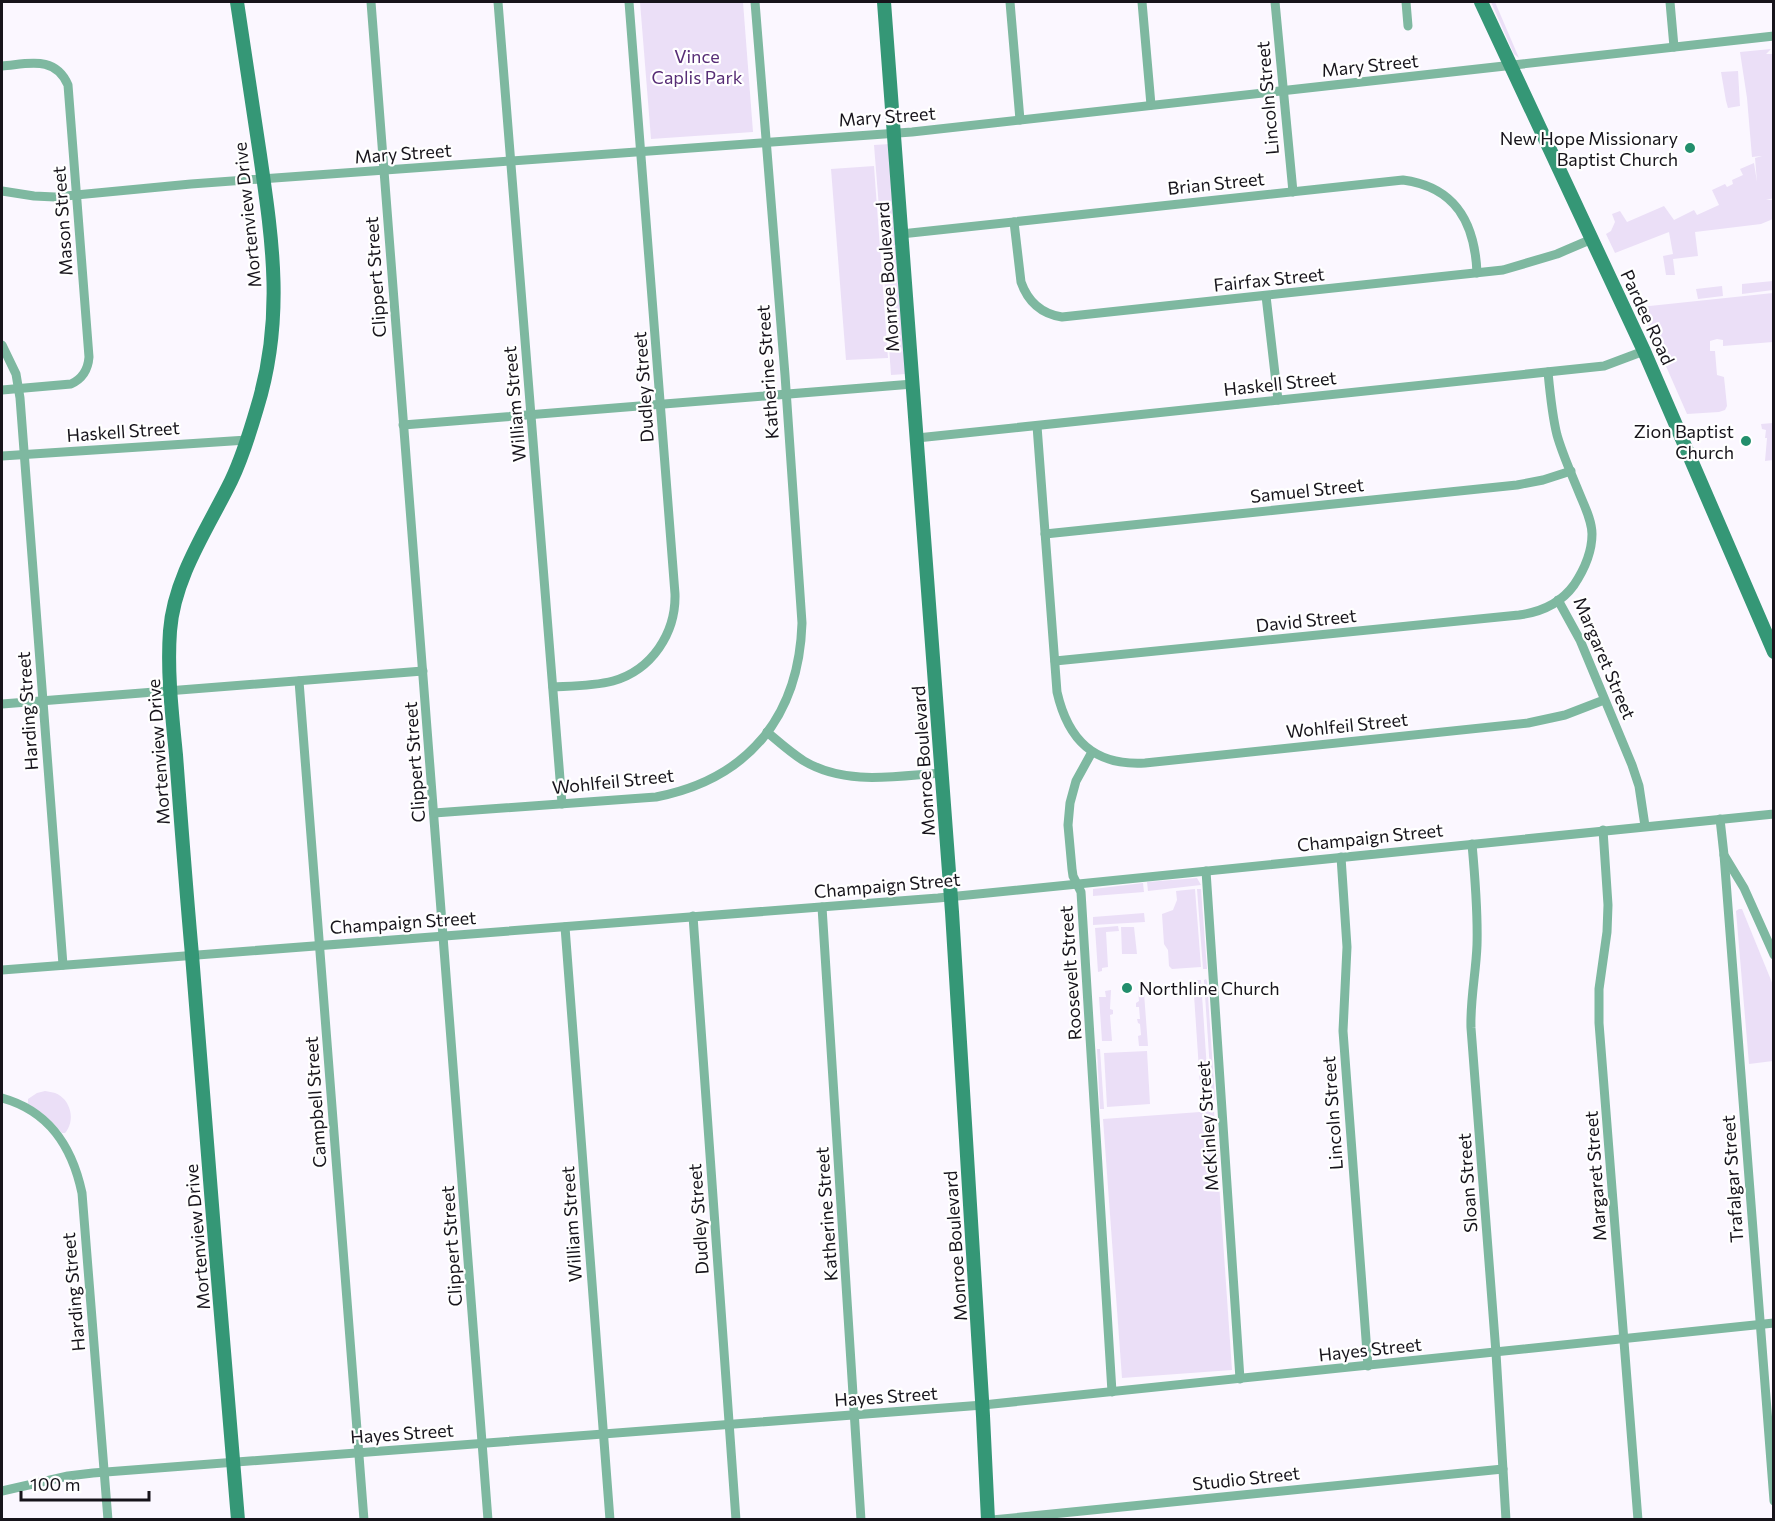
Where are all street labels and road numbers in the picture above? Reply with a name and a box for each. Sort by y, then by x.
street label: Lincoln Street [1251,40,1283,156]
street label: Mary Street [1320,49,1420,81]
street label: Mary Street [838,102,936,130]
street label: Mary Street [354,139,452,167]
street label: Mortenview Drive [228,141,266,289]
street label: Mason Street [47,165,77,277]
street label: Brian Street [1166,167,1266,199]
street label: Monroe Boulevard [871,201,903,353]
street label: Clippert Street [360,216,390,338]
street label: Fairfax Street [1212,262,1326,296]
street label: Pardee Road [1616,266,1680,368]
street label: Katherine Street [751,304,783,440]
street label: Dudley Street [628,331,658,443]
street label: William Street [498,345,530,463]
street label: Haskell Street [1222,366,1338,400]
street label: Haskell Street [66,416,180,446]
street label: Samuel Street [1249,473,1365,507]
street label: Margaret Street [1569,594,1641,722]
street label: David Street [1255,604,1357,636]
street label: Harding Street [12,651,42,771]
street label: Mortenview Drive [142,678,174,826]
street label: Monroe Boulevard [907,685,939,837]
street label: Clippert Street [399,701,429,823]
street label: Wohlfeil Street [1285,708,1409,742]
street label: Wohlfeil Street [551,764,675,798]
street label: Champaign Street [1296,818,1444,856]
street label: Champaign Street [813,868,961,902]
street label: Roosevelt Street [1054,905,1086,1041]
street label: Champaign Street [329,906,477,938]
street label: Campbell Street [299,1036,331,1168]
street label: Lincoln Street [1317,1055,1347,1171]
street label: McKinley Street [1191,1060,1223,1192]
street label: Margaret Street [1579,1110,1611,1242]
street label: Trafalgar Street [1717,1114,1747,1244]
street label: Sloan Street [1453,1132,1481,1234]
street label: Katherine Street [810,1146,842,1282]
street label: Mortenview Drive [180,1163,214,1311]
street label: Dudley Street [683,1163,713,1275]
street label: William Street [556,1165,586,1283]
street label: Monroe Boulevard [939,1170,971,1322]
street label: Clippert Street [436,1185,466,1307]
street label: Harding Street [57,1232,89,1352]
street label: Hayes Street [1317,1333,1423,1365]
street label: Hayes Street [833,1381,939,1411]
street label: Hayes Street [349,1418,455,1448]
street label: Studio Street [1191,1461,1301,1495]

